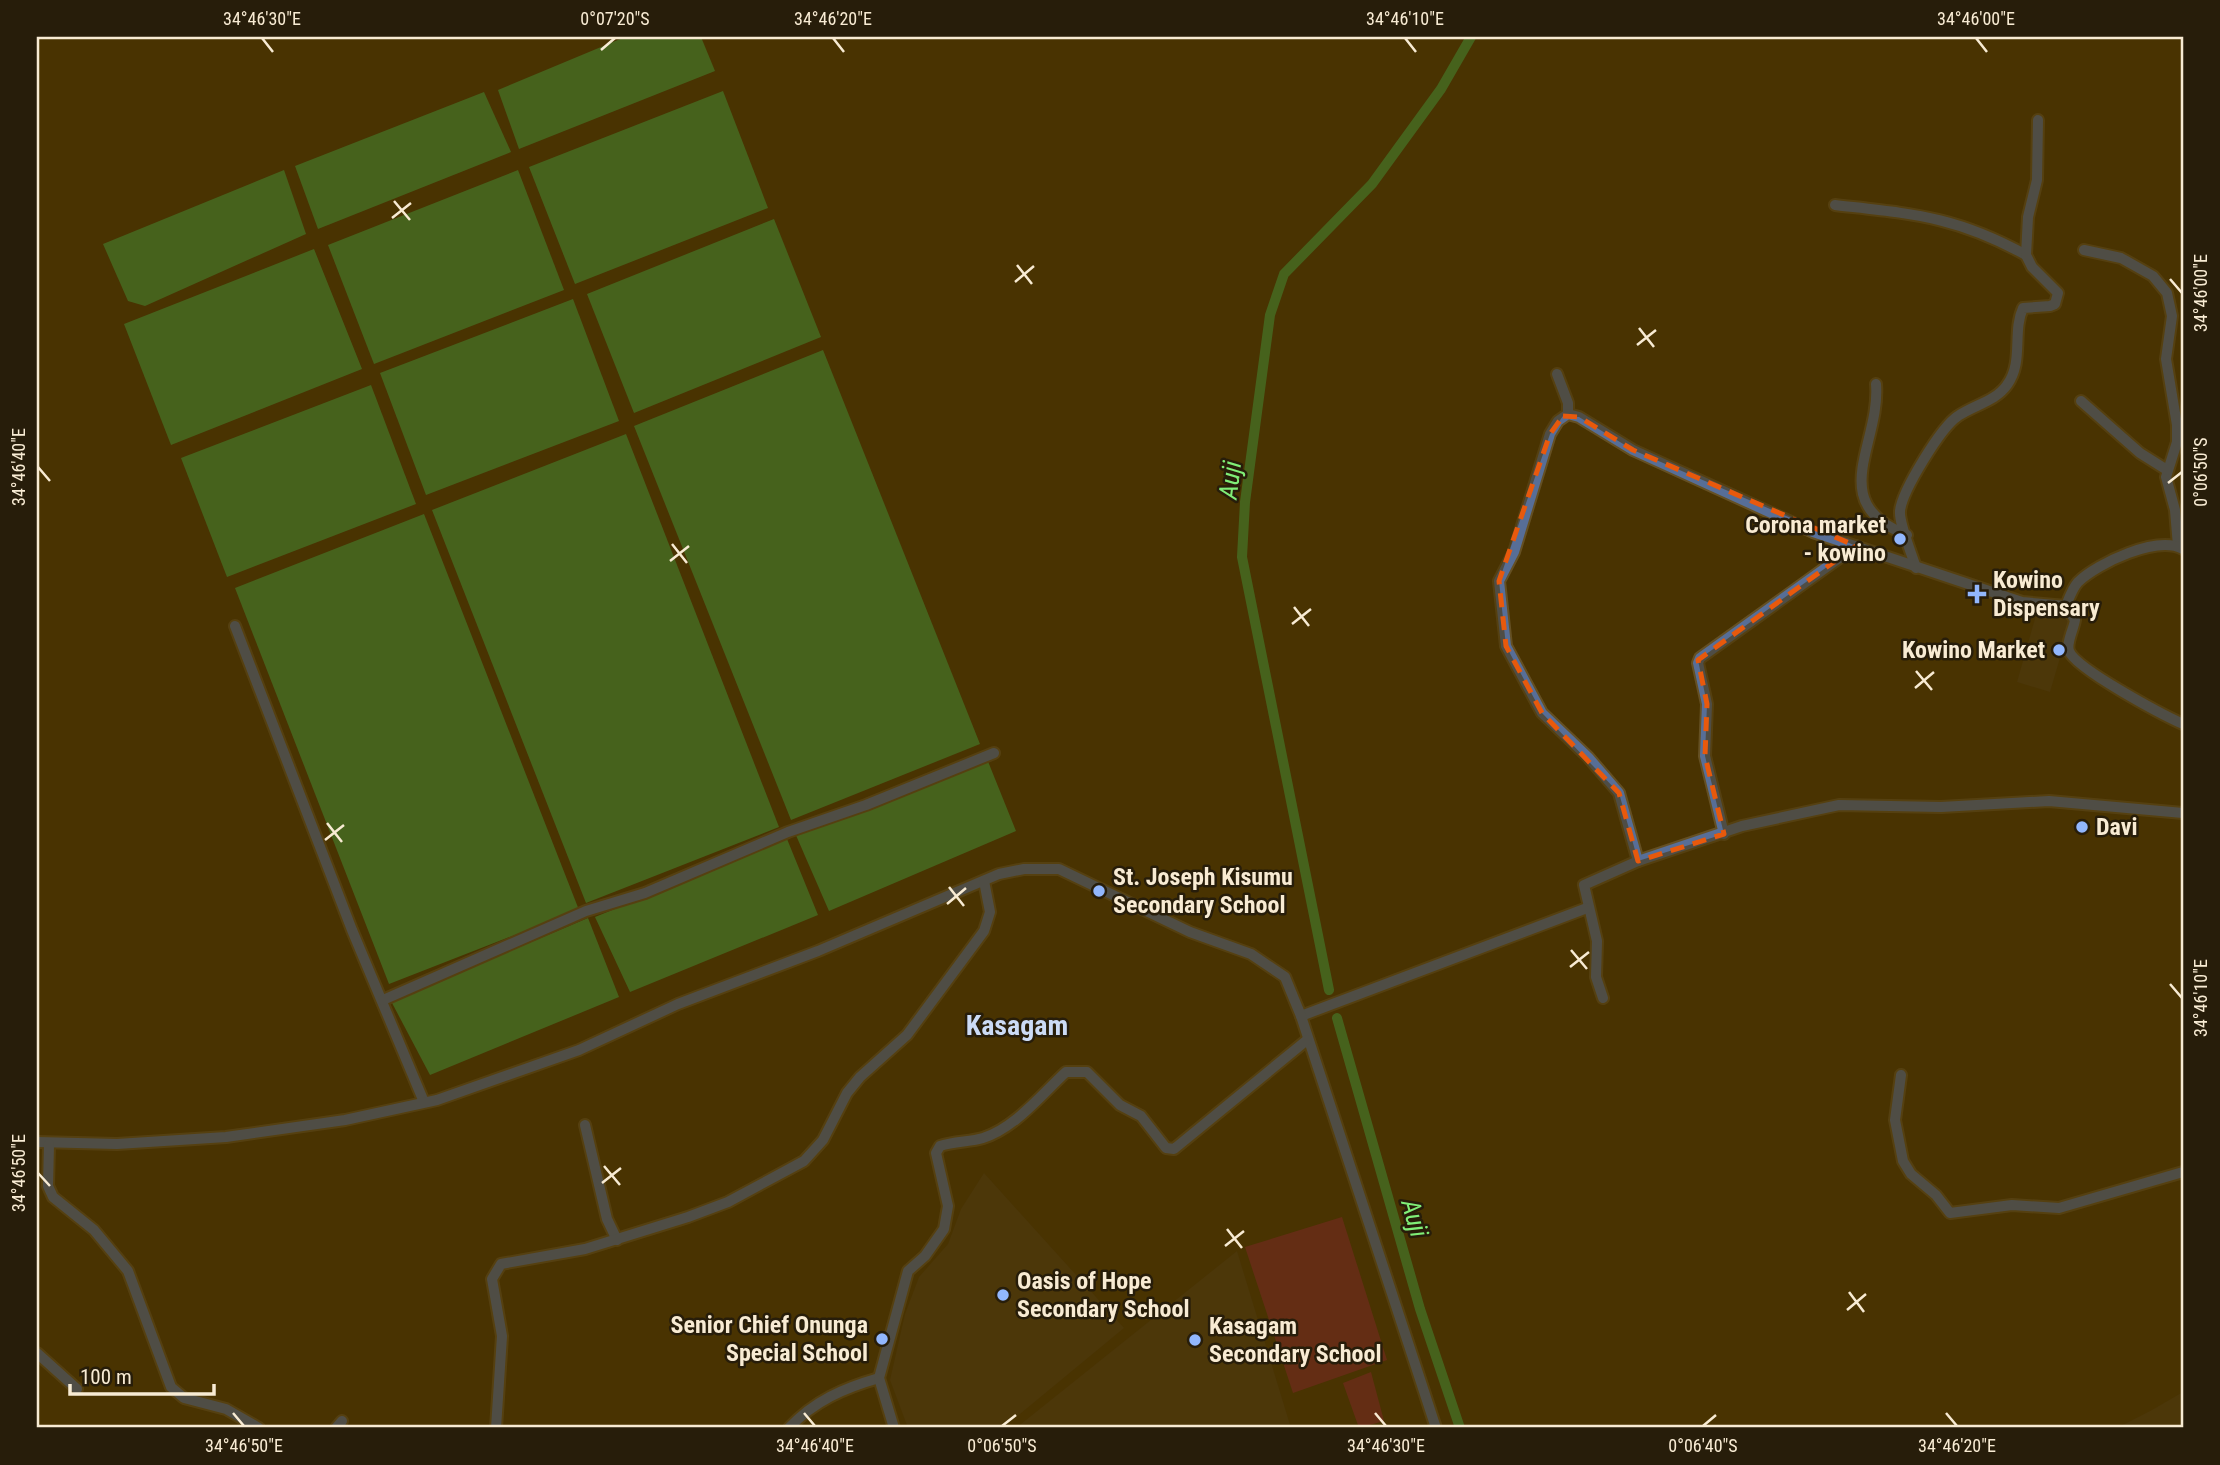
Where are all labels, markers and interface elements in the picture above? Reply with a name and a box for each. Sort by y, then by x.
text: 34°46'30"E [223,8,301,29]
text: 0°07'20"S [580,8,650,29]
text: 34°46'20"E [794,8,872,29]
text: 34°46'10"E [1366,8,1444,29]
text: 34°46'00"E [1937,8,2015,29]
text: 34°46'00"E [2190,254,2211,332]
text: 34°46'40"E [8,428,29,506]
text: 0°06'50"S [2190,437,2211,507]
water label: Auji [1213,459,1247,502]
place label: Corona market - kowino [1745,511,1886,567]
marker: Corona market - kowino [1892,531,1908,547]
place label: Kowino Dispensary [1993,566,2100,622]
marker: Kowino Dispensary [1967,584,1987,604]
place label: Kowino Market [1902,636,2045,664]
marker: Kowino Market [2051,642,2067,658]
place label: Davi [2096,813,2138,841]
marker: Davi [2074,819,2090,835]
place label: St. Joseph Kisumu Secondary School [1113,863,1293,919]
marker: St. Joseph Kisumu Secondary School [1091,883,1107,899]
text: 34°46'10"E [2190,959,2211,1037]
district label: Kasagam [966,1009,1068,1042]
text: 34°46'50"E [8,1134,29,1212]
water label: Auji [1395,1195,1435,1241]
place label: Oasis of Hope Secondary School [1017,1267,1190,1323]
marker: Oasis of Hope Secondary School [995,1287,1011,1303]
place label: Senior Chief Onunga Special School [671,1311,868,1367]
place label: Kasagam Secondary School [1209,1312,1382,1368]
marker: Senior Chief Onunga Special School [874,1331,890,1347]
marker: Kasagam Secondary School [1187,1332,1203,1348]
scale bar [70,1353,214,1397]
text: 100 m [80,1365,132,1389]
text: 34°46'50"E [205,1435,283,1456]
text: 34°46'40"E [776,1435,854,1456]
text: 0°06'50"S [967,1435,1037,1456]
text: 34°46'30"E [1347,1435,1425,1456]
text: 0°06'40"S [1668,1435,1738,1456]
text: 34°46'20"E [1918,1435,1996,1456]

